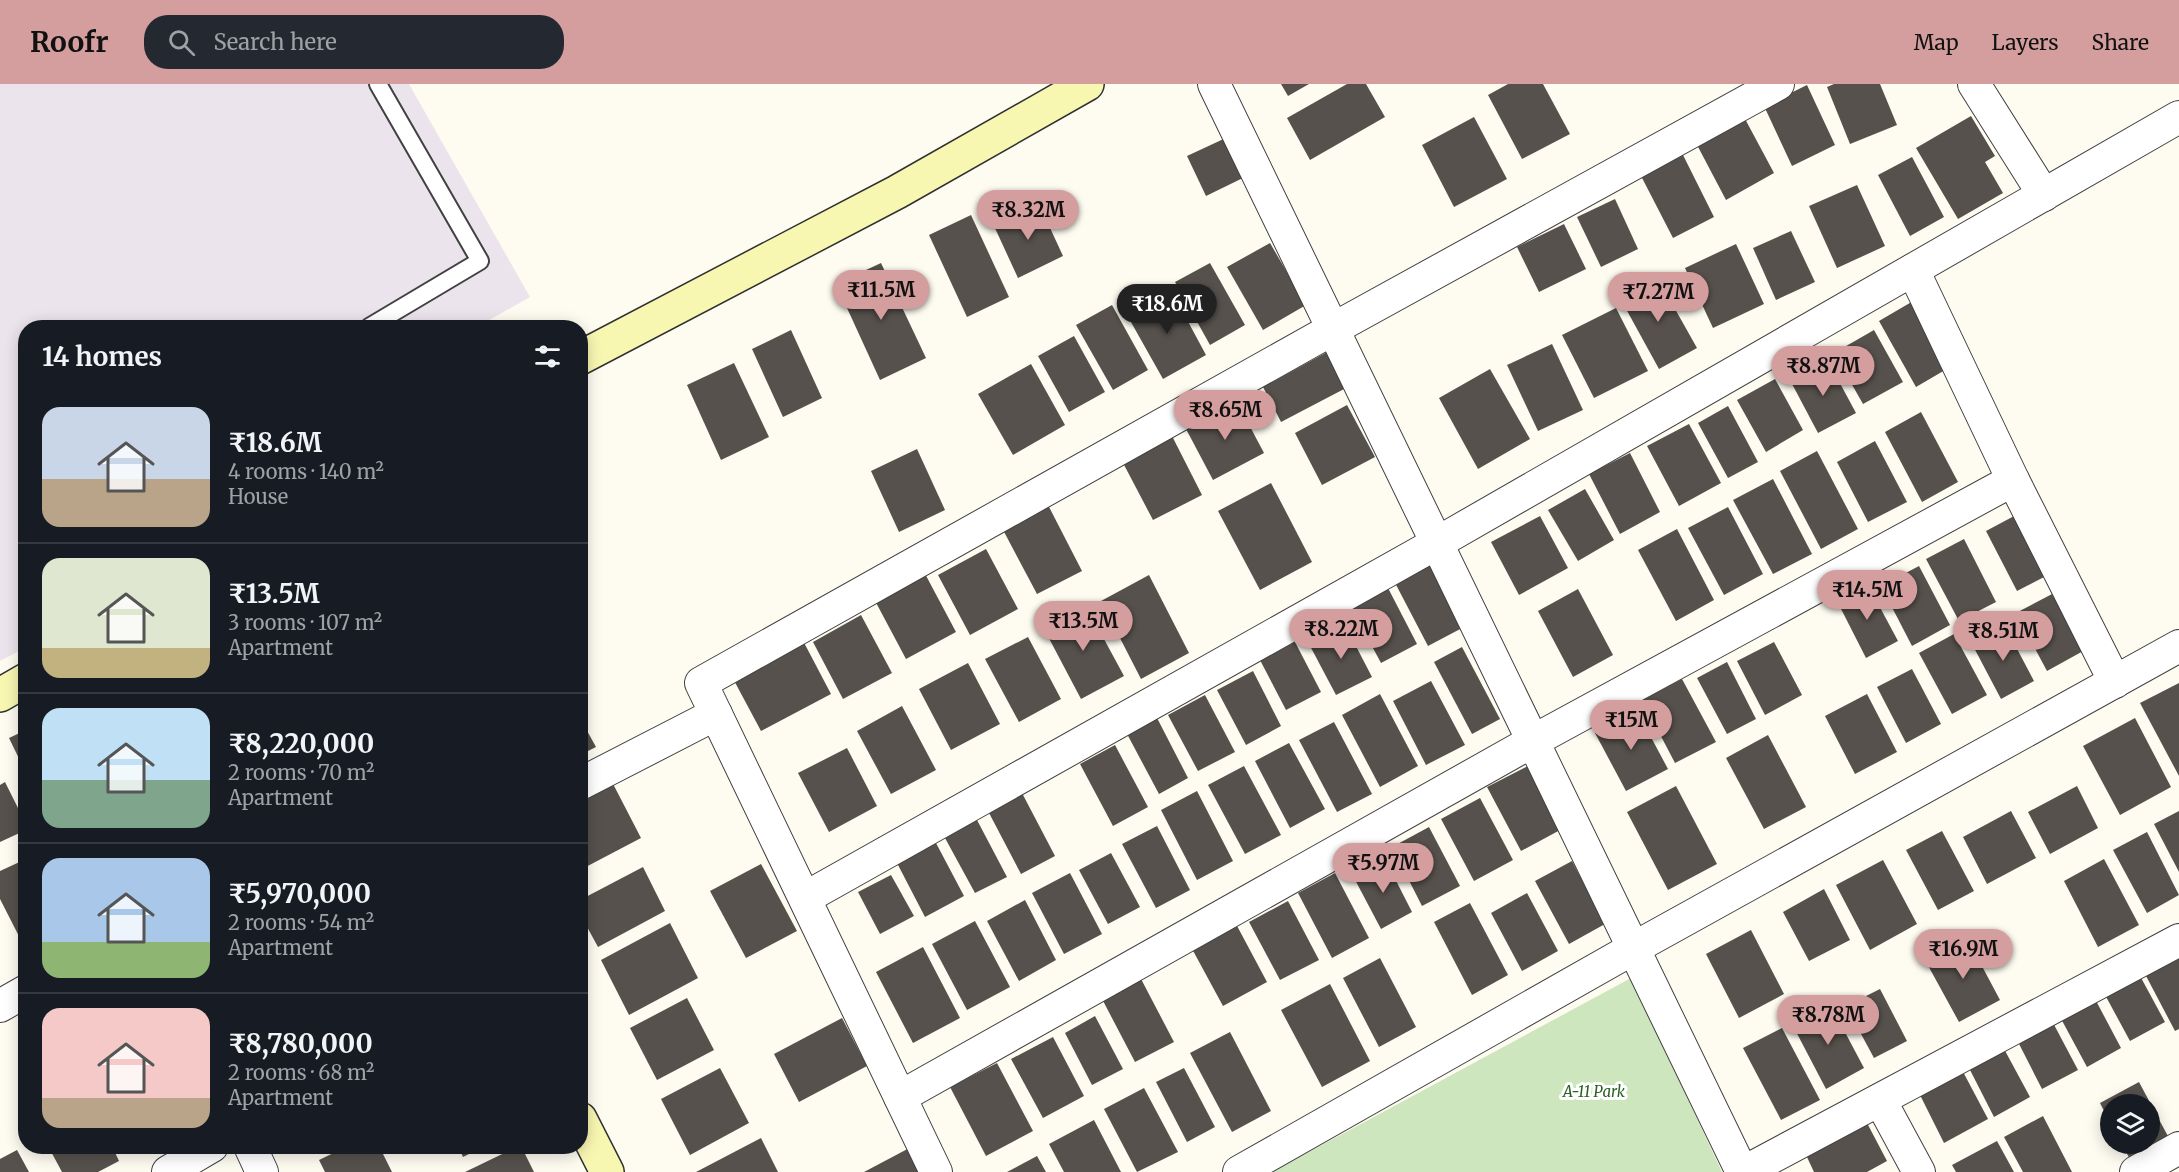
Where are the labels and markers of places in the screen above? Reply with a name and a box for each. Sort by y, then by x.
pin: ₹8.32M [979,190,1077,241]
pin: ₹11.5M [832,270,930,321]
pin: ₹7.27M [1609,272,1707,323]
pin: ₹18.6M [1118,284,1216,335]
pin: ₹8.87M [1774,346,1872,397]
pin: ₹8.65M [1176,390,1274,441]
pin: ₹14.5M [1818,570,1916,621]
pin: ₹13.5M [1034,601,1132,652]
pin: ₹8.22M [1292,609,1390,660]
pin: ₹8.51M [1954,611,2052,662]
pin: ₹15M [1595,700,1667,751]
pin: ₹5.97M [1334,843,1432,894]
pin: ₹16.9M [1914,929,2012,980]
pin: ₹8.78M [1779,995,1877,1046]

